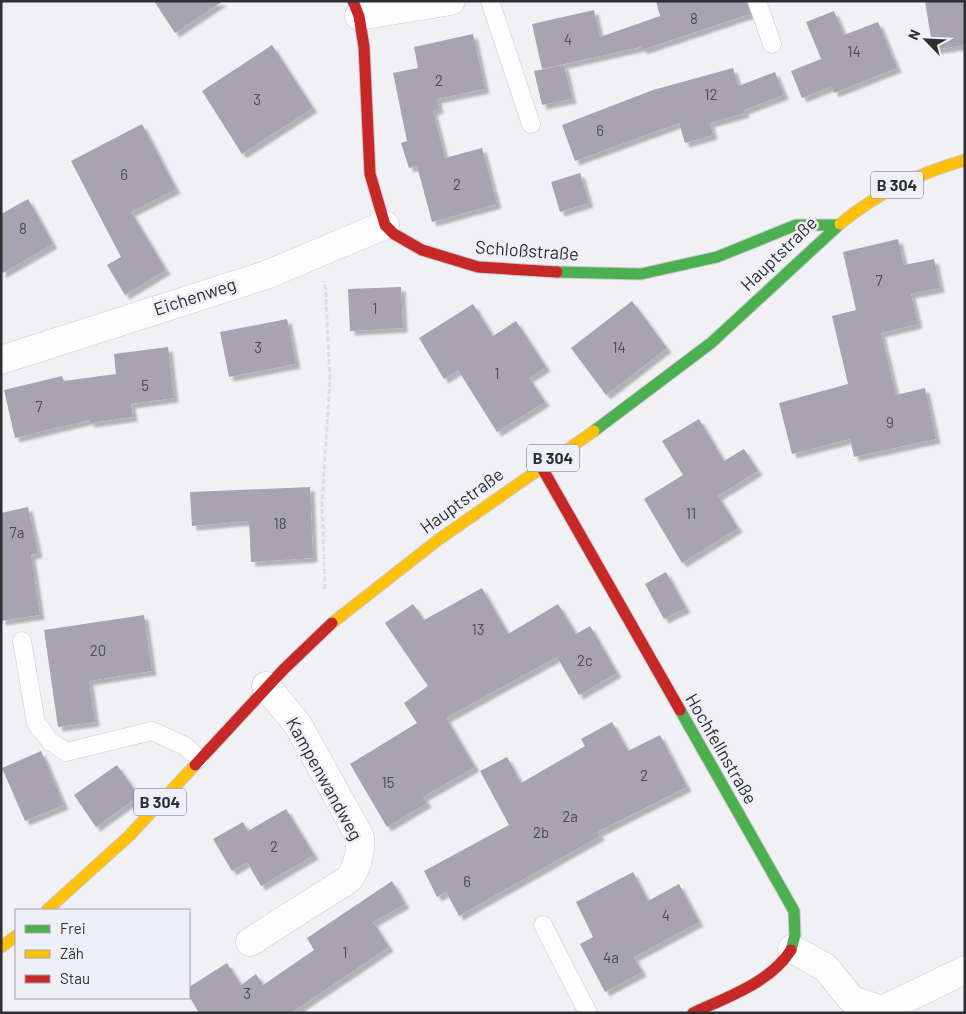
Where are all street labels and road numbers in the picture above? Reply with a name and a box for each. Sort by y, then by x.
road number: B 304 [871,172,923,198]
street label: Hauptstraße [736,211,821,295]
street label: Schloßstraße [475,235,580,265]
street label: Eichenweg [151,272,239,320]
road number: B 304 [527,444,579,472]
street label: Hauptstraße [415,463,507,538]
street label: Hochfellnstraße [681,689,762,808]
street label: Kampenwandweg [282,713,368,844]
road number: B 304 [134,789,186,816]

